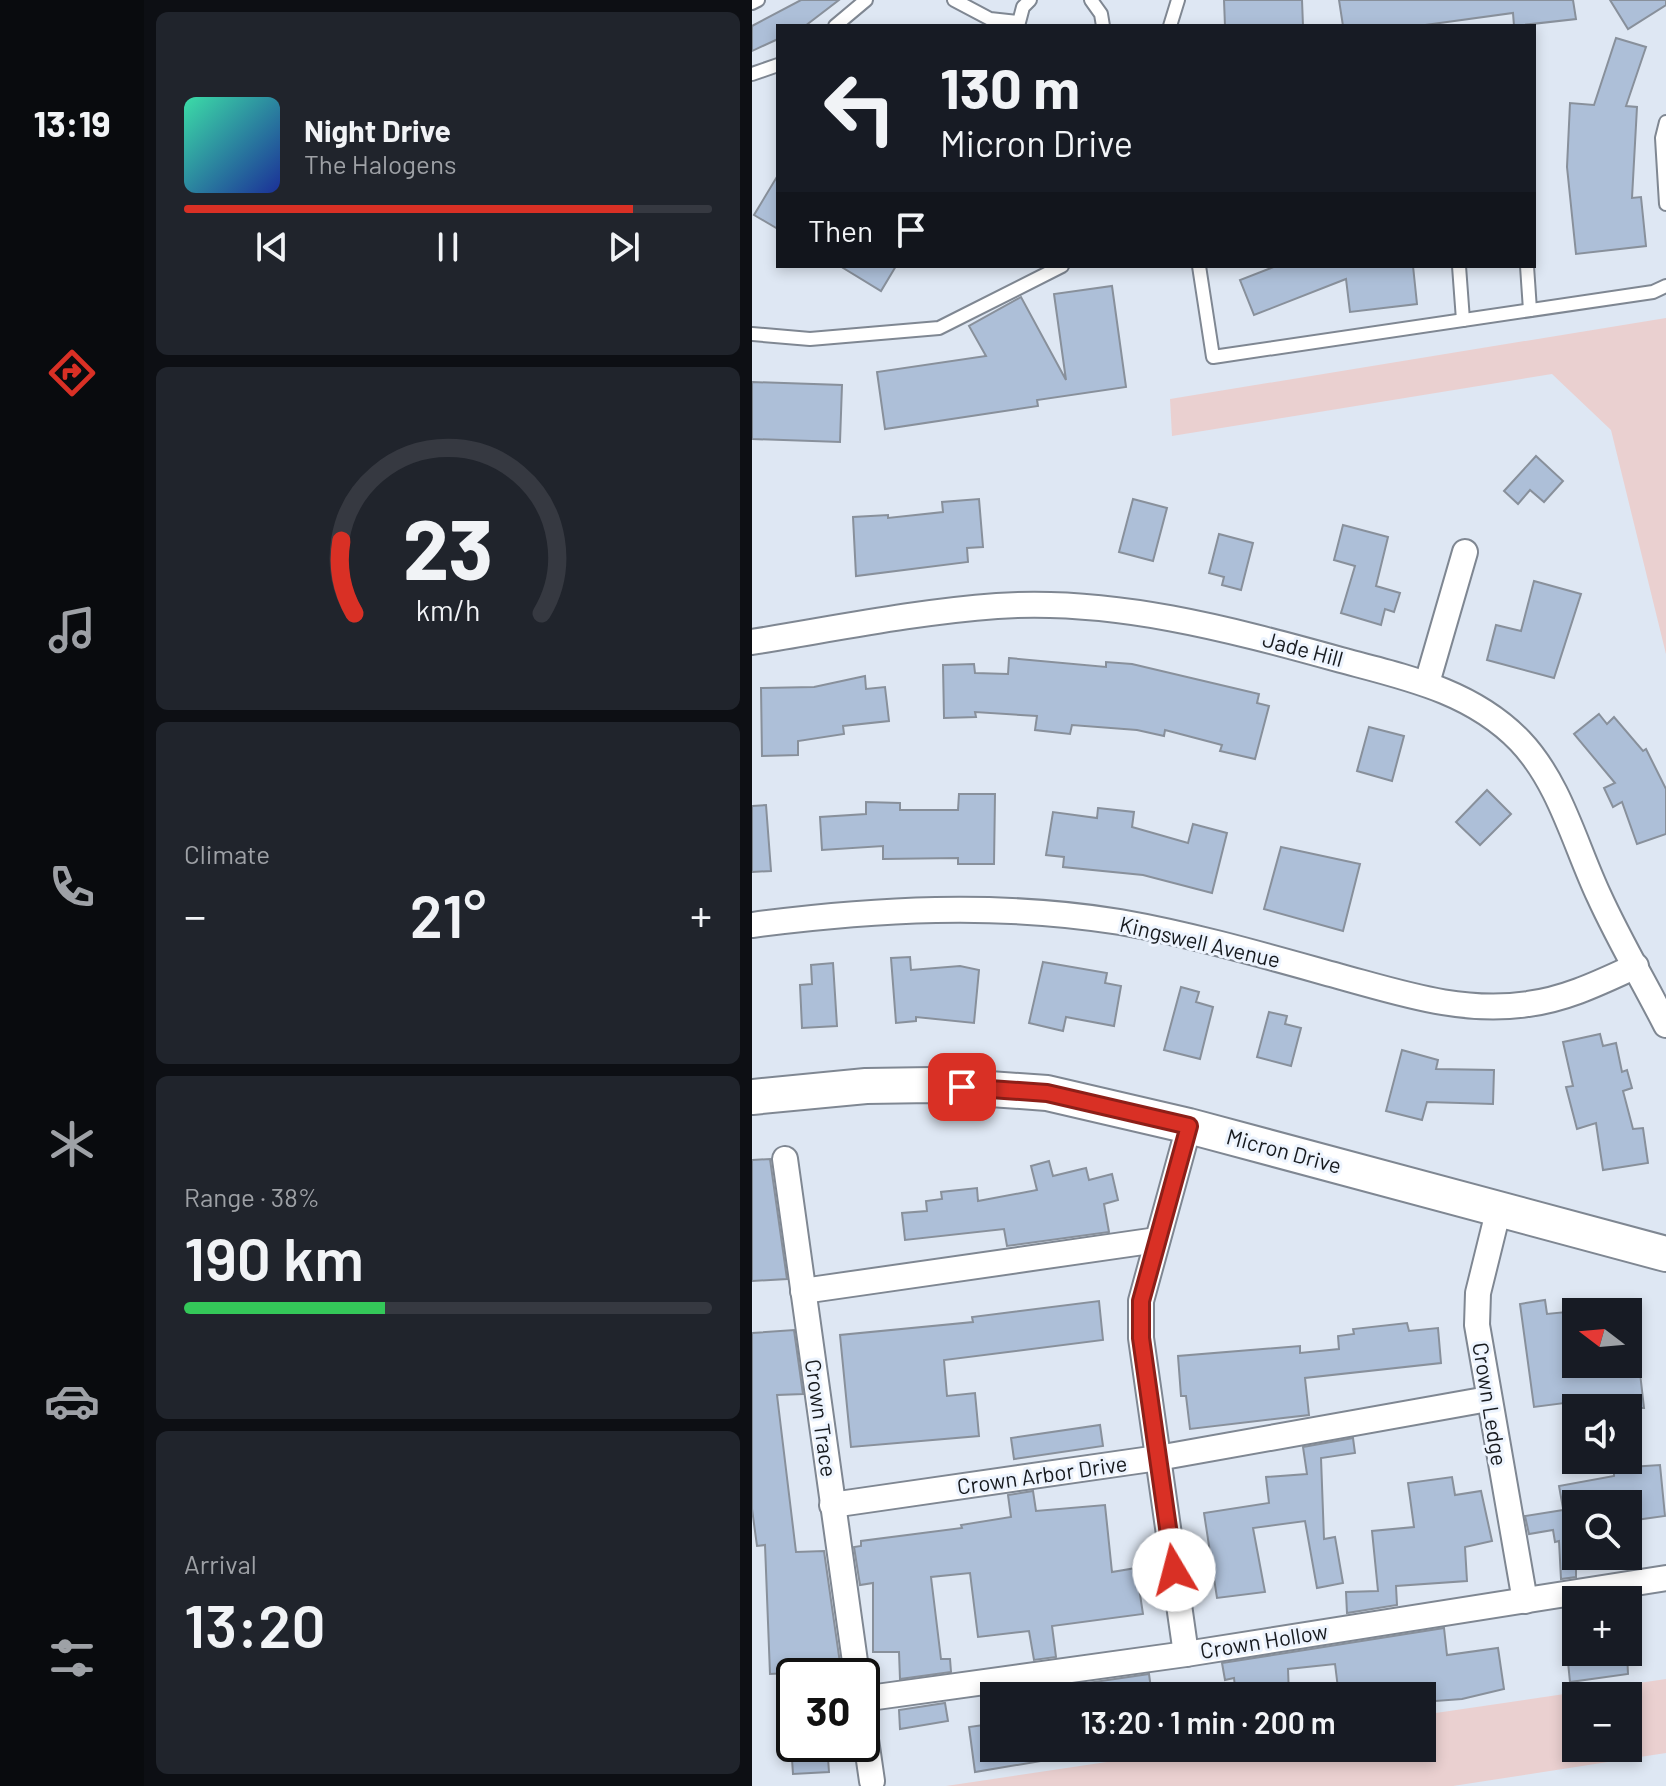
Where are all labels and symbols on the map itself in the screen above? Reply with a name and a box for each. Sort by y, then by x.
street label: Jade Hill [1260,625,1346,671]
street label: Kingswell Avenue [1117,910,1283,972]
pin [928,1053,996,1121]
street label: Micron Drive [1224,1122,1345,1178]
north arrow [1562,1298,1642,1378]
street label: Crown Ledge [1468,1340,1514,1467]
street label: Crown Trace [801,1357,843,1478]
street label: Crown Arbor Drive [955,1449,1129,1499]
position arrow [1132,1528,1216,1612]
street label: Crown Hollow [1198,1617,1330,1663]
speed limit sign: 30 [776,1658,880,1762]

